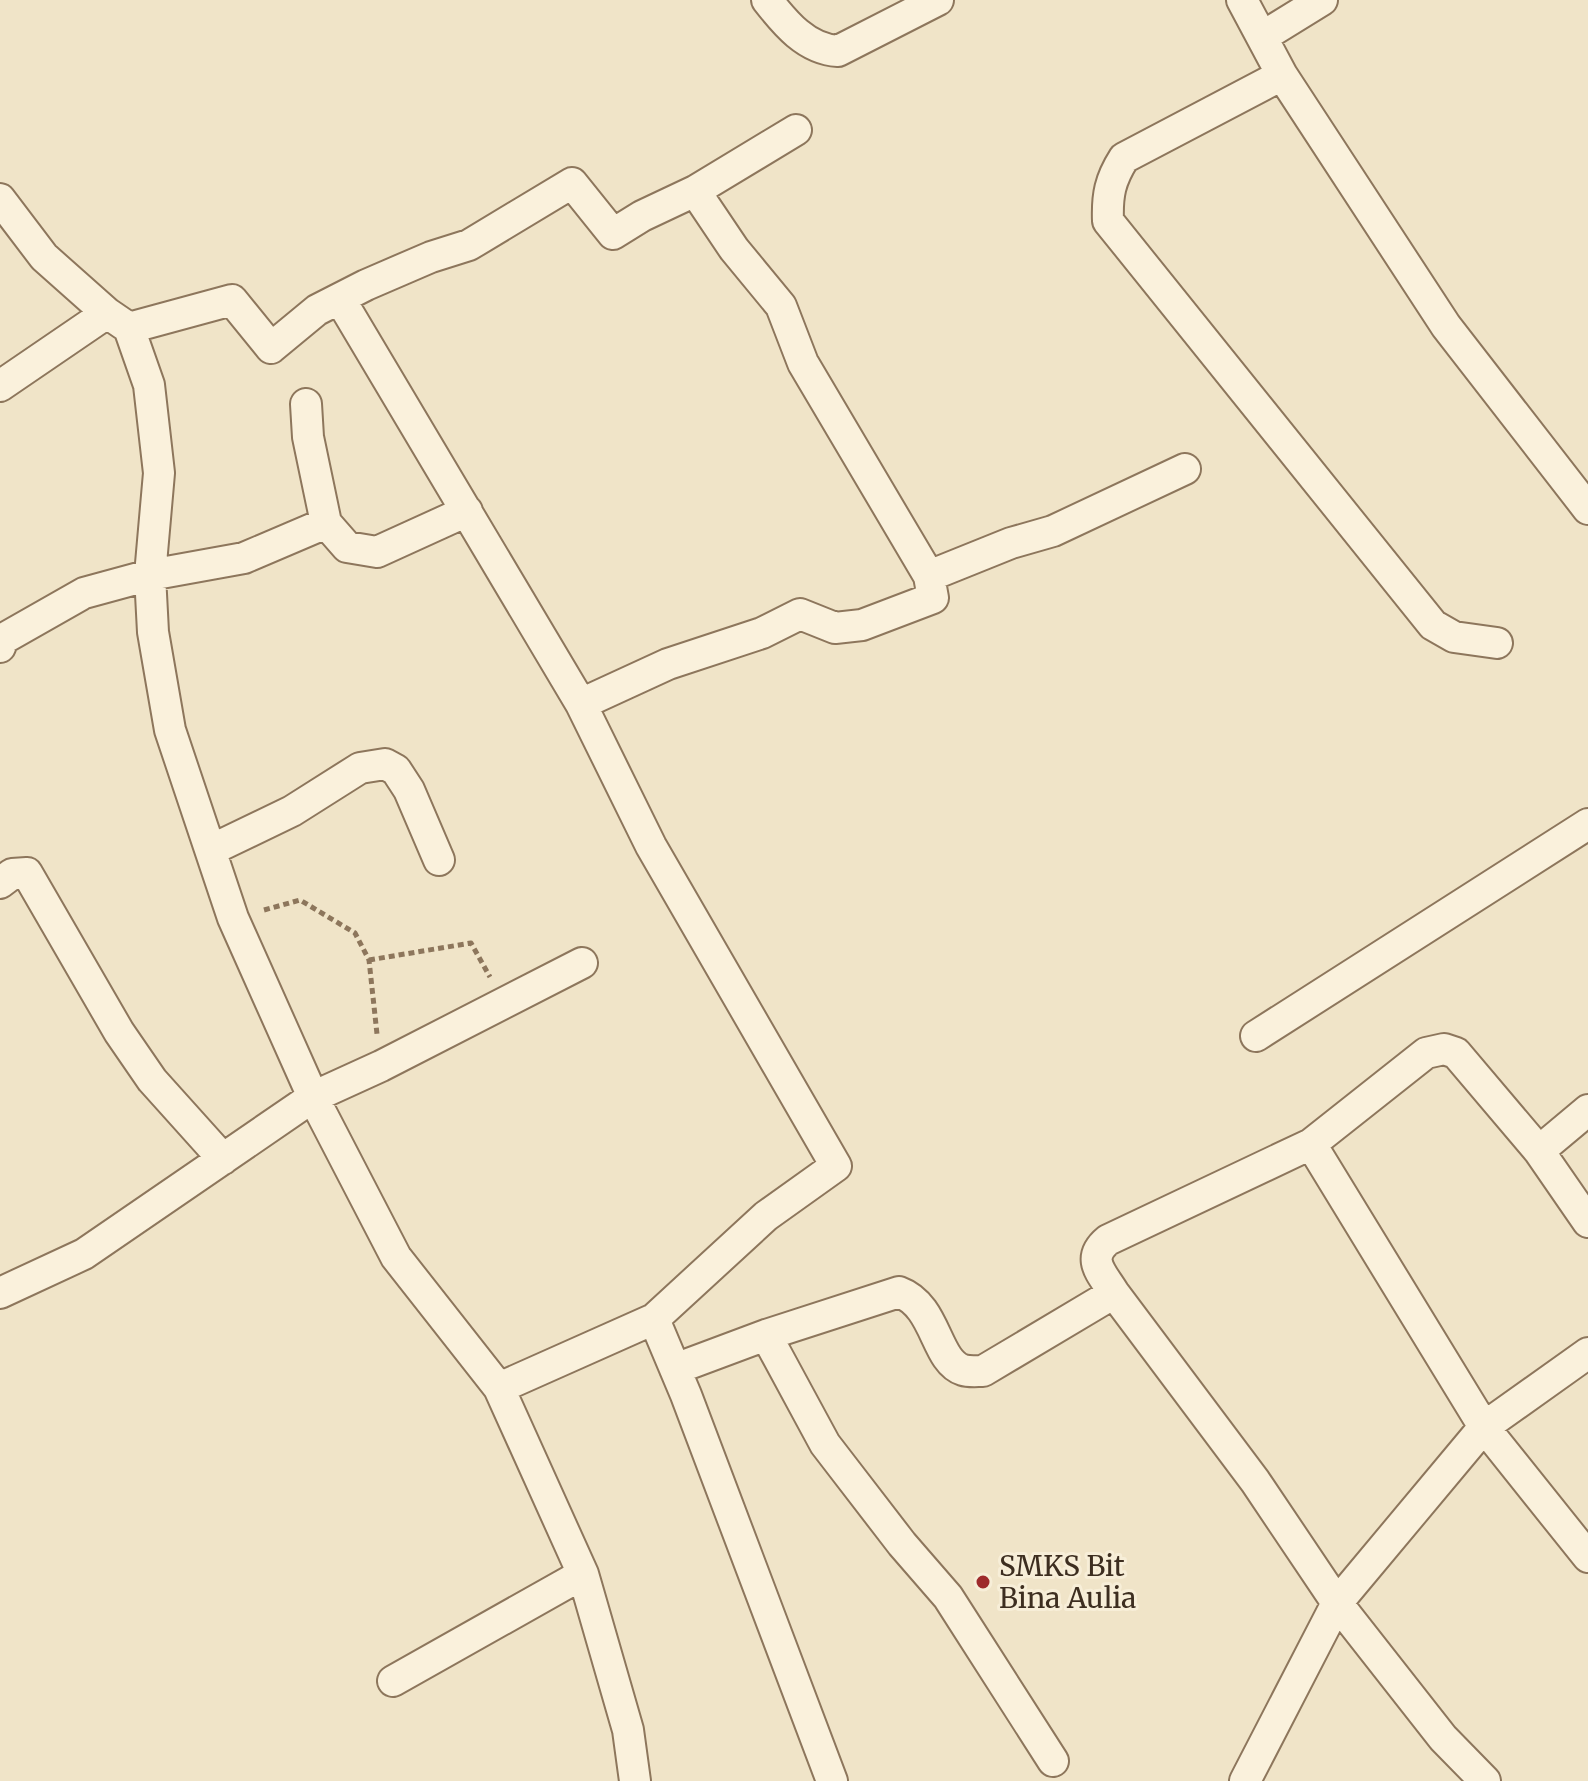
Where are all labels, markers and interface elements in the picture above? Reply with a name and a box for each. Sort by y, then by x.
place label: SMKS Bit Bina Aulia [999,1548,1136,1616]
marker: SMKS Bit Bina Aulia [974,1573,992,1591]

